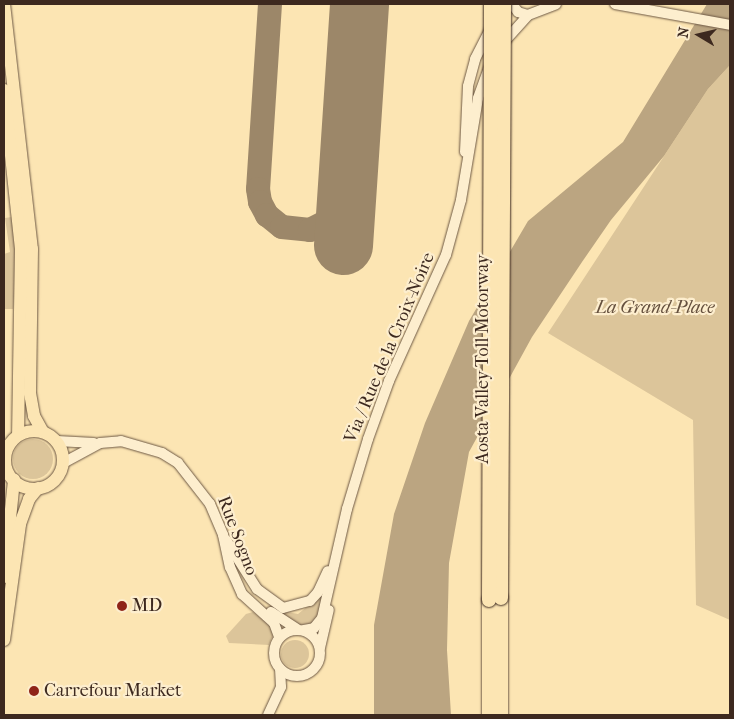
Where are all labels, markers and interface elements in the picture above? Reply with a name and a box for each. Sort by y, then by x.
north arrow [674,10,724,60]
text: N [674,26,693,39]
street label: Via / Rue de la Croix-Noire [340,249,440,447]
street label: Aosta Valley Toll Motorway [472,254,494,464]
park label: La Grand-Place [595,297,715,319]
street label: Rue Sogno [212,493,262,579]
place label: MD [132,595,162,617]
marker: MD [116,600,128,612]
place label: Carrefour Market [44,680,181,702]
marker: Carrefour Market [28,685,40,697]

